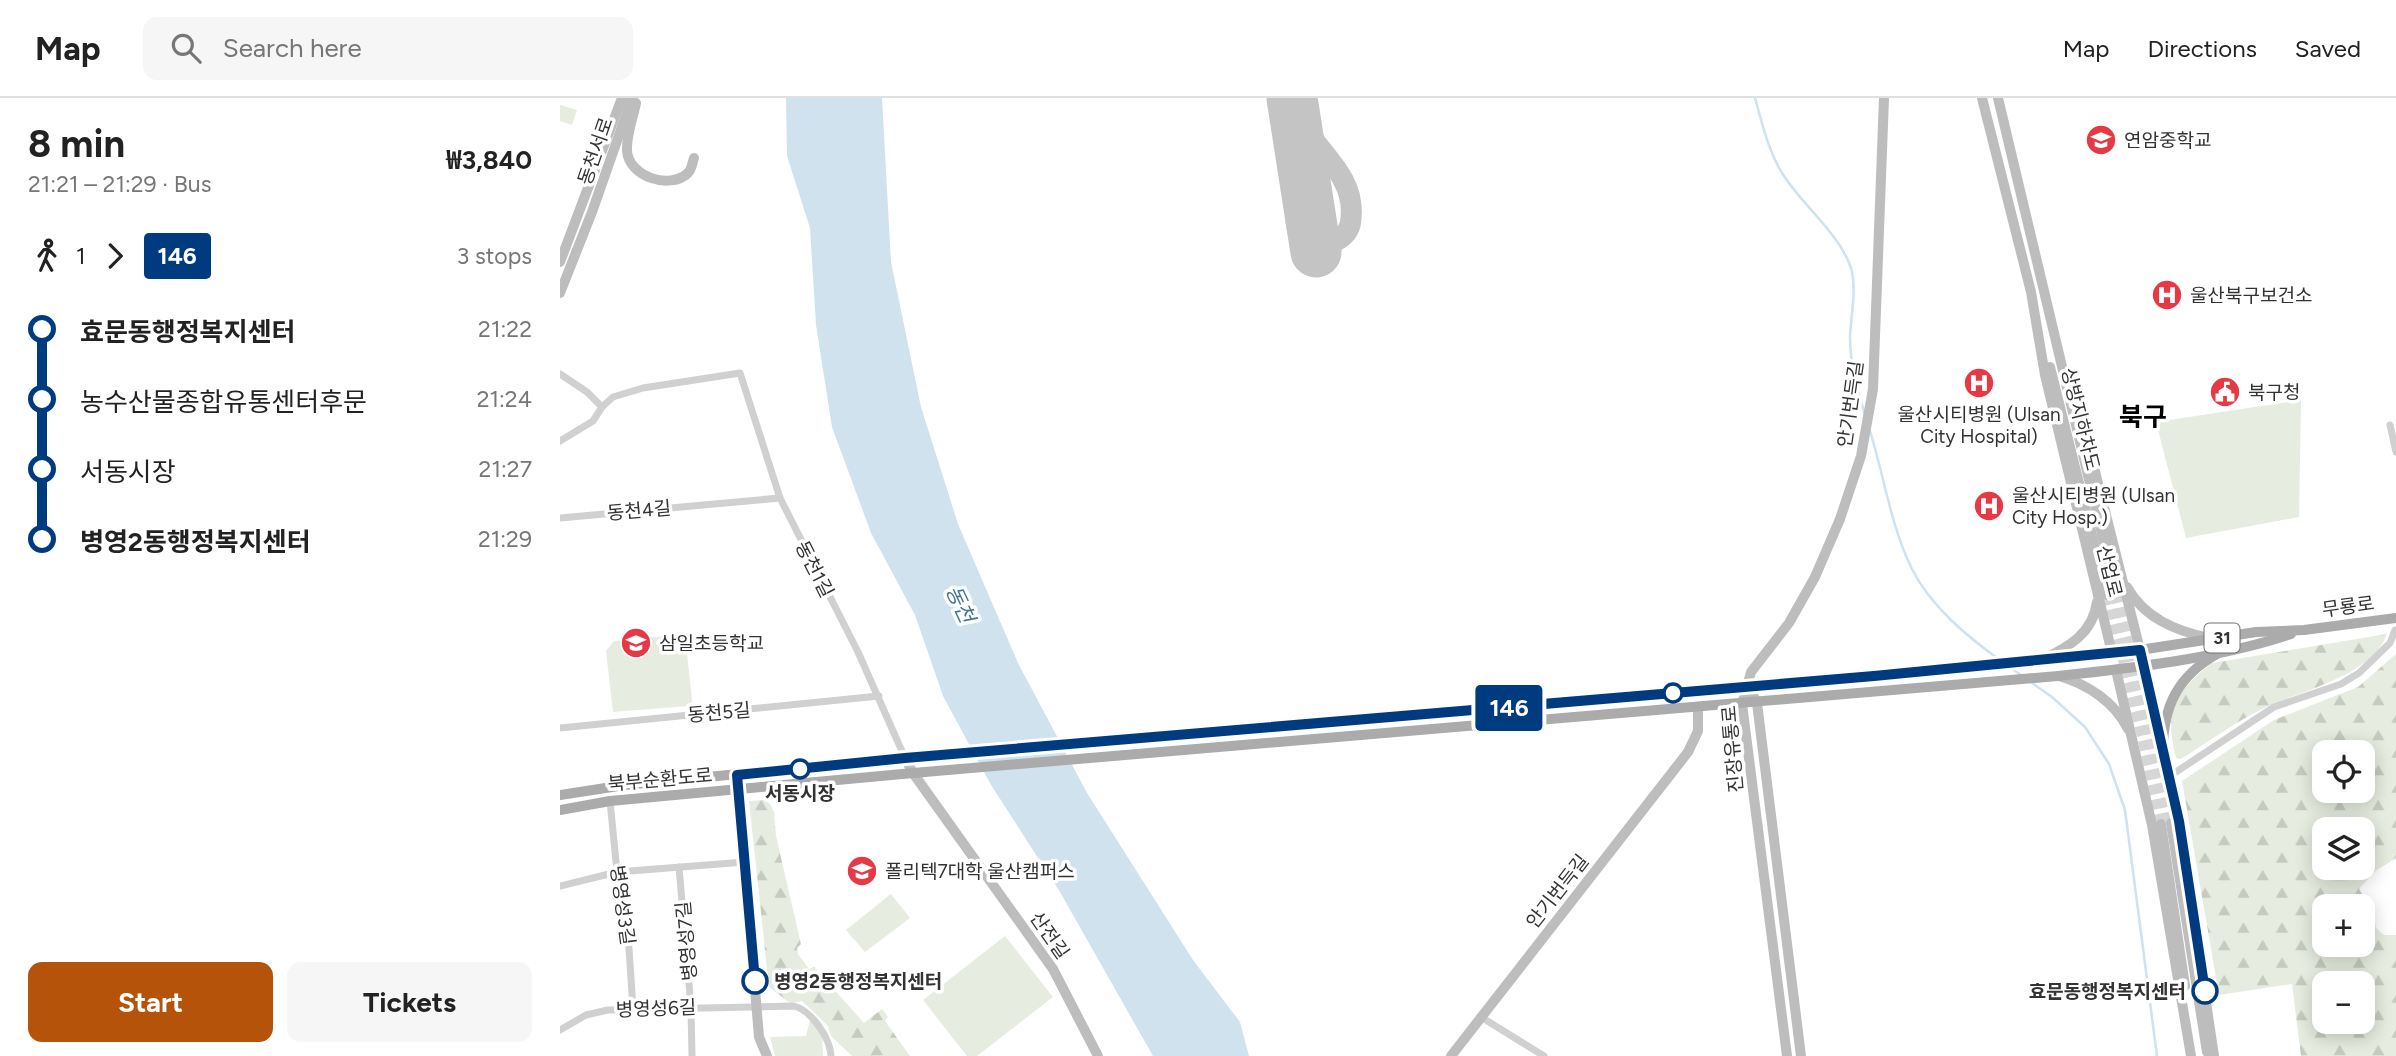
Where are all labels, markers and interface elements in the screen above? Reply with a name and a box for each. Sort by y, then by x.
search box [143,17,633,80]
text: Map [35,29,101,68]
icon: search [167,29,205,67]
text: Search here [223,32,362,64]
text: Map [2063,34,2109,63]
text: Directions [2147,34,2257,63]
text: Saved [2295,34,2361,63]
street label: 동천서로 [573,114,618,188]
text: 8 min [28,121,125,167]
school or university icon: 연암중학교 [2084,123,2118,157]
place label: 연암중학교 [2124,129,2211,152]
text: ₩3,840 [446,144,532,176]
text: 21:21 – 21:29 · Bus [28,170,211,198]
icon: walk [28,237,66,275]
icon: forward [96,237,134,275]
text: 146 [158,241,197,270]
text: 1 [76,242,86,270]
text: 3 stops [457,242,532,270]
hospital icon: 울산북구보건소 [2150,278,2184,312]
place label: 울산북구보건소 [2190,284,2312,307]
text: 21:22 [478,315,532,343]
text: 효문동행정복지센터 [80,316,295,348]
street label: 안기번득길 [1833,359,1868,449]
street label: 상방지하차도 [2057,365,2104,473]
hospital icon: 울산시티병원 (Ulsan City Hospital) [1962,366,1996,400]
public building icon: 북구청 [2208,375,2242,409]
place label: 북구청 [2248,381,2300,404]
text: 21:24 [477,385,532,413]
text: 농수산물종합유통센터후문 [80,386,367,418]
district label: 북구 [2119,401,2167,433]
place label: 울산시티병원 (Ulsan City Hospital) [1897,403,2061,448]
text: 21:27 [479,455,532,483]
text: 서동시장 [80,456,176,488]
place label: 울산시티병원 (Ulsan City Hosp.) [2012,484,2175,529]
hospital icon: 울산시티병원 (Ulsan City Hosp.) [1972,489,2006,523]
street label: 동천4길 [606,496,672,525]
text: 21:29 [478,525,532,553]
text: 병영2동행정복지센터 [80,526,310,558]
street label: 동천1길 [791,537,838,601]
street label: 산업로 [2092,543,2127,599]
water label: 동천 [941,581,981,629]
street label: 무룡로 [2320,591,2376,622]
road number: 31 [2204,624,2240,652]
school or university icon: 삼일초등학교 [619,626,653,660]
place label: 삼일초등학교 [659,632,764,655]
unlabelled marker [1663,683,1683,703]
line badge: 146 [1469,685,1549,731]
text: 146 [1489,693,1529,722]
street label: 동천5길 [686,698,752,727]
street label: 진장유통로 [1717,704,1748,793]
map controls [2312,740,2375,1034]
button: locate [2312,740,2375,803]
marker: 서동시장 [790,759,810,779]
street label: 북부순환도로 [607,763,713,796]
place label: 서동시장 [765,782,835,805]
button: layers [2312,817,2375,880]
street label: 안기번득길 [1521,850,1593,933]
school or university icon: 폴리텍7대학 울산캠퍼스 [845,854,879,888]
place label: 폴리텍7대학 울산캠퍼스 [885,860,1075,883]
street label: 병영성3길 [606,864,639,946]
button: + [2312,894,2375,957]
street label: 병영성7길 [672,900,701,982]
street label: 산전길 [1025,907,1074,963]
button: Start [28,962,273,1042]
button: Tickets [287,962,532,1042]
marker: 병영2동행정복지센터 [742,968,768,994]
place label: 병영2동행정복지센터 [774,970,942,993]
button: − [2312,971,2375,1034]
marker: 효문동행정복지센터 [2192,978,2218,1004]
place label: 효문동행정복지센터 [2029,980,2186,1003]
street label: 병영성6길 [615,996,697,1021]

